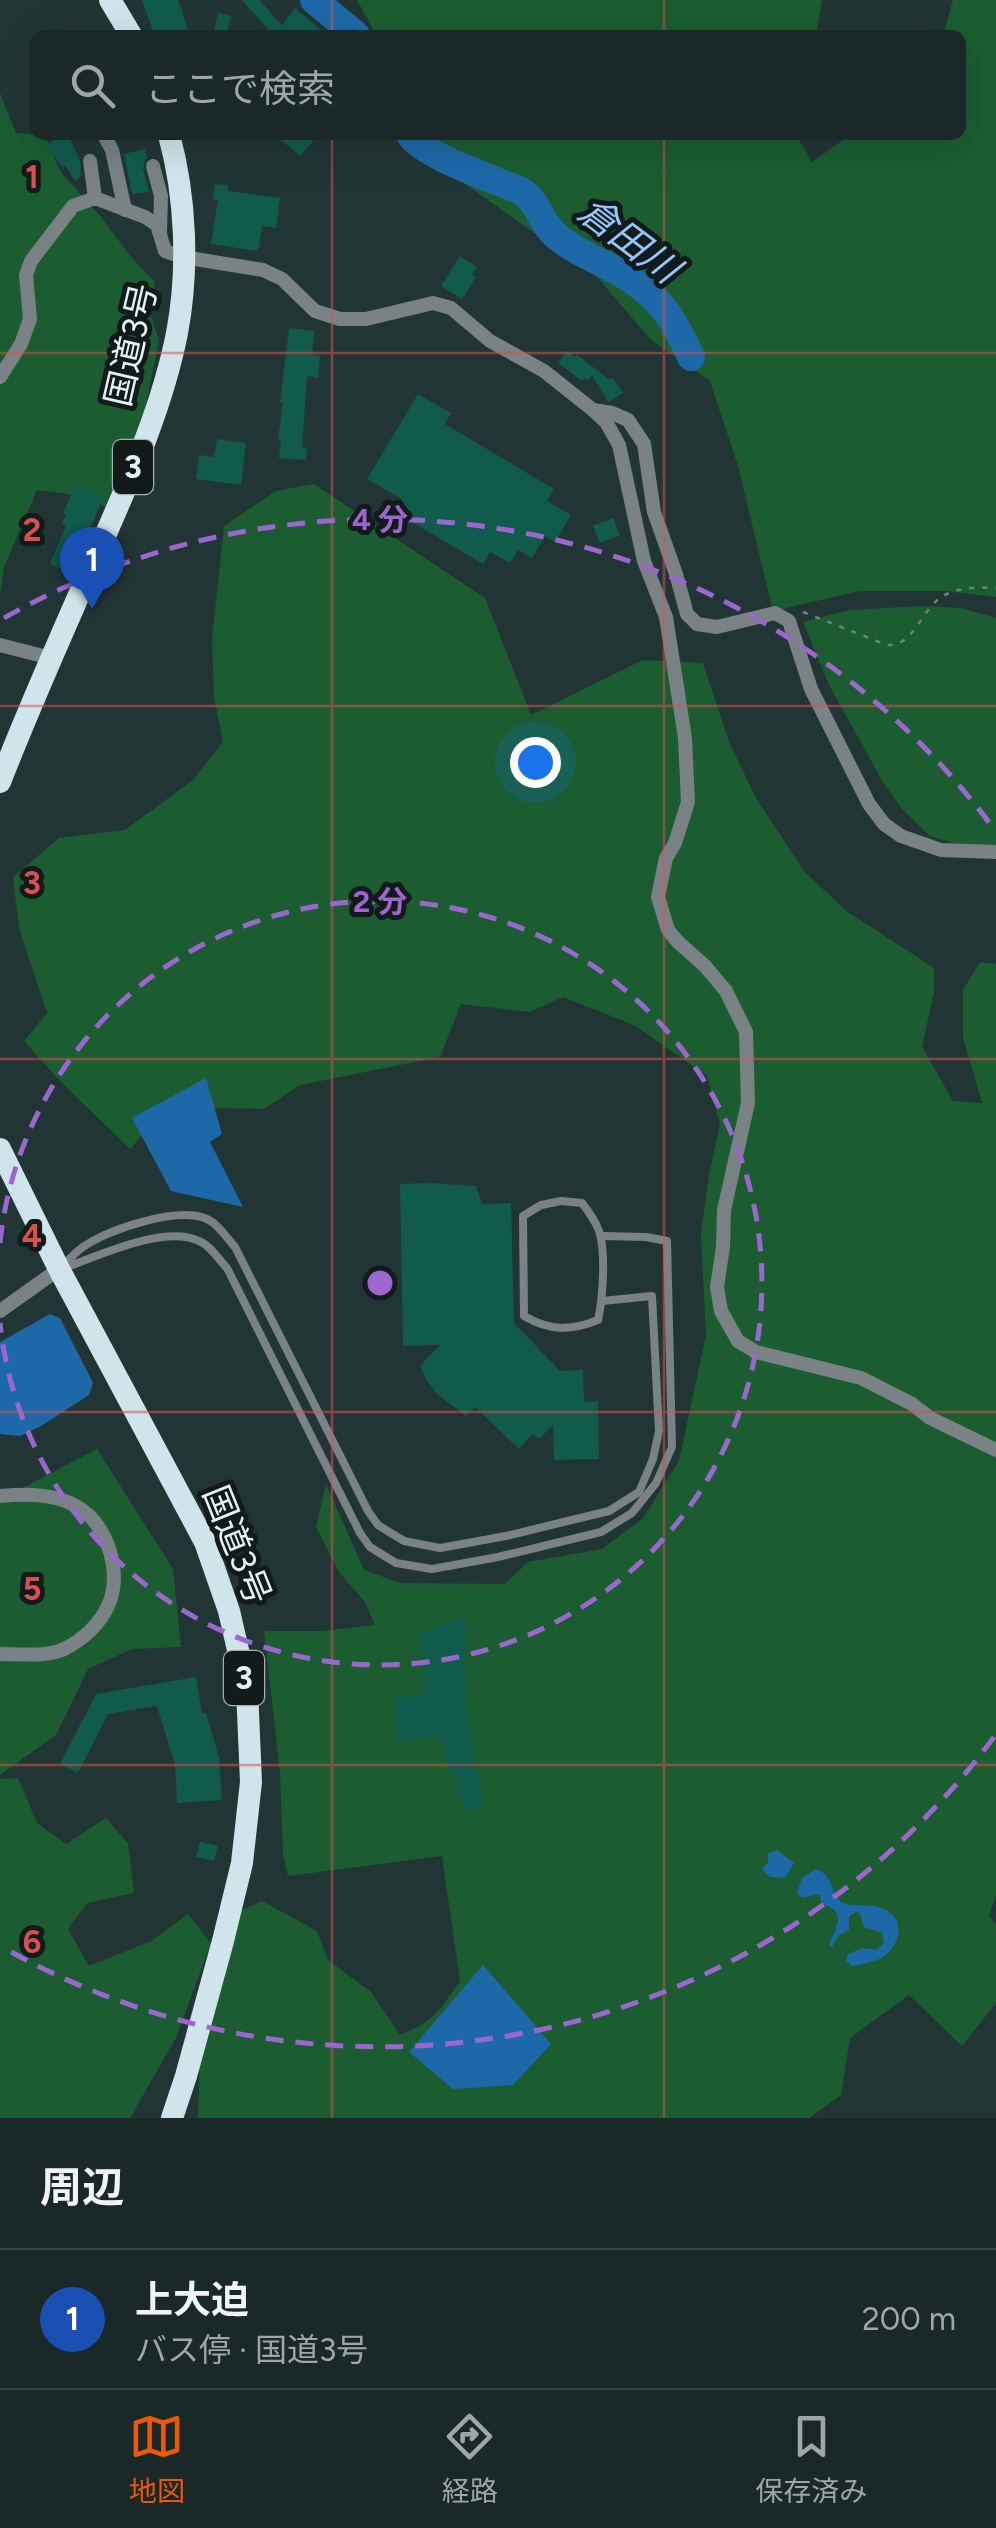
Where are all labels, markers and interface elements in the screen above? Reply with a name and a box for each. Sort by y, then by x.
search box [30,30,966,140]
icon: search [65,58,120,113]
text: ここで検索 [145,66,335,112]
text: 1 [25,158,39,196]
water label: 倉田川 [570,187,692,295]
street label: 国道3号 [97,280,165,410]
road number: 3 [113,440,153,494]
text: 4 分 [352,501,408,538]
text: 2 [23,511,41,549]
pin: 1 [59,526,124,609]
your location [510,737,561,788]
text: 3 [23,864,41,902]
text: 2 分 [353,883,407,920]
text: 4 [22,1217,42,1255]
centre of rings [362,1265,398,1301]
street label: 国道3号 [194,1480,280,1610]
text: 5 [23,1570,41,1608]
road number: 3 [224,1651,264,1705]
text: 6 [23,1923,41,1961]
text: 周辺 [40,2162,124,2213]
text: 上大迫 [135,2277,249,2323]
text: 1 [66,2300,79,2338]
text: 200 m [862,2300,956,2338]
text: バス停 · 国道3号 [135,2331,368,2369]
tab: 地図 [129,2409,185,2509]
tab: 経路 [442,2409,498,2509]
tab: 保存済み [755,2409,867,2509]

